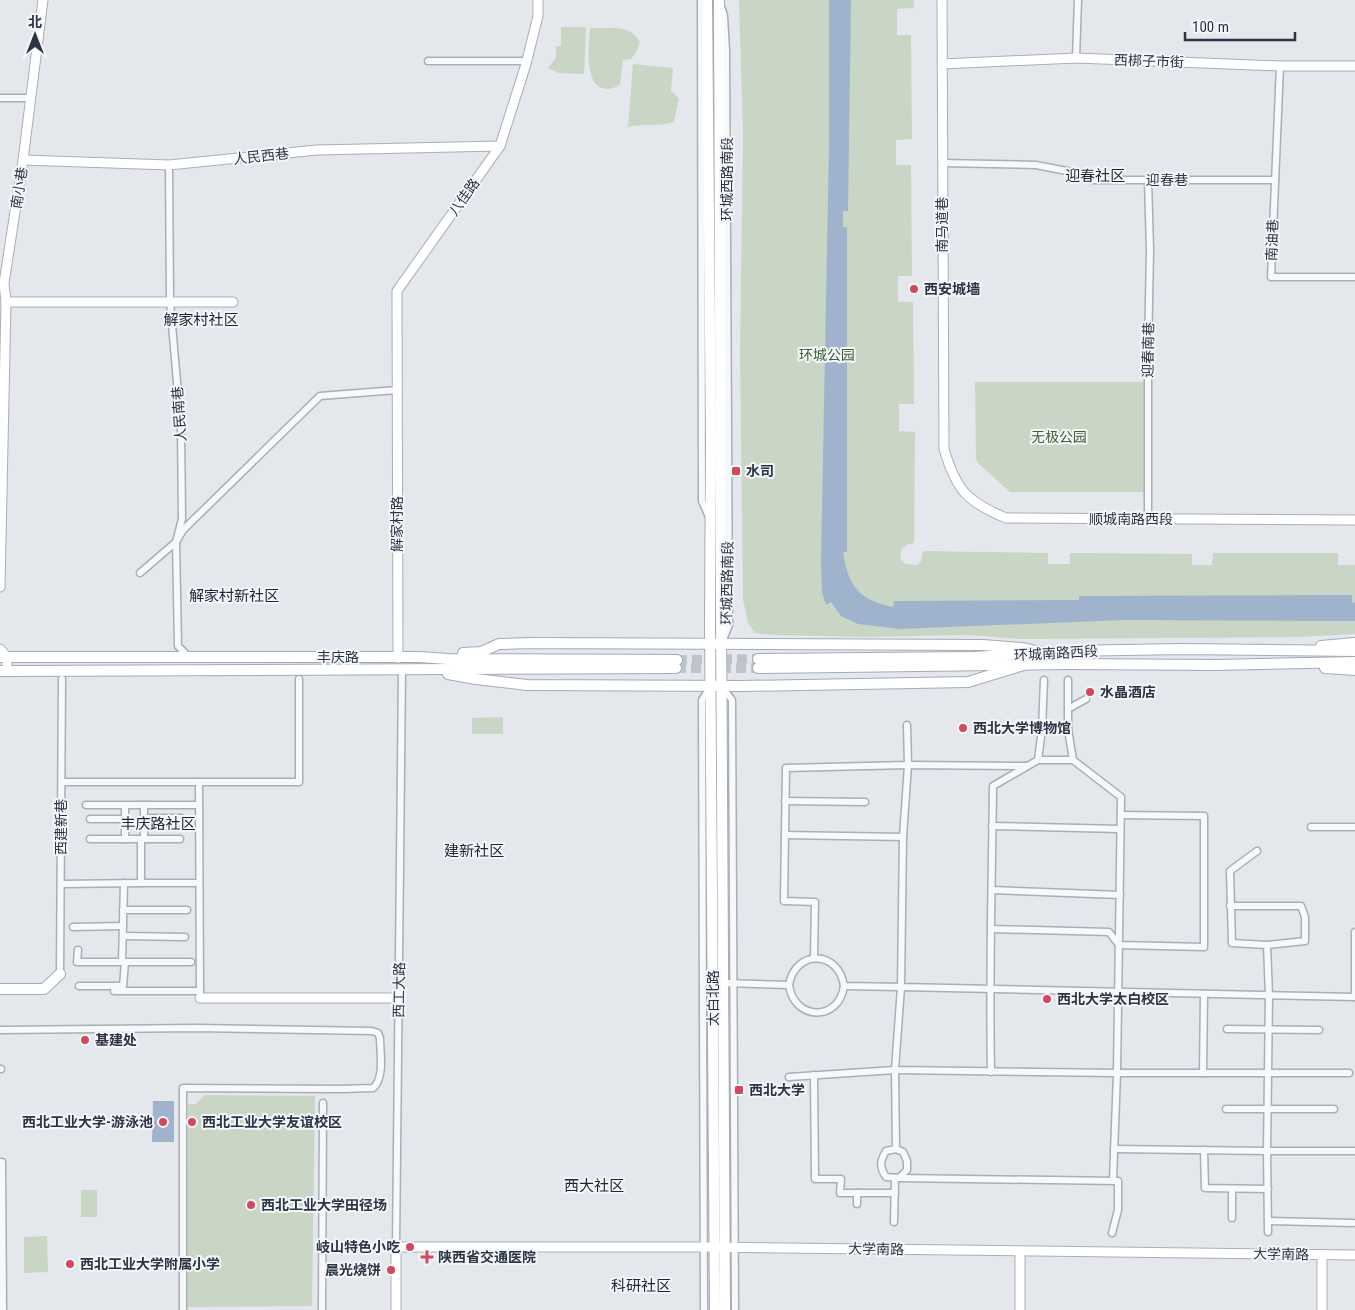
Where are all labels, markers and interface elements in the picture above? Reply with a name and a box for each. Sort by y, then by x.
north arrow [10,10,60,60]
scale bar [1185,10,1295,42]
text: 北 [28,14,42,30]
text: 100 m [1192,18,1229,36]
street label: 西梆子市街 [1114,52,1184,70]
street label: 环城西路南段 [719,137,735,221]
street label: 人民西巷 [232,145,290,167]
street label: 南小巷 [8,166,30,210]
district label: 迎春社区 [1065,167,1125,185]
street label: 迎春巷 [1146,172,1188,188]
street label: 八佳路 [445,175,483,219]
street label: 南马道巷 [934,197,950,253]
street label: 南油巷 [1263,219,1281,261]
place label: 西安城墙 [924,281,980,297]
marker: 西安城墙 [908,283,920,295]
district label: 解家村社区 [163,311,239,329]
street label: 迎春南巷 [1140,322,1156,378]
park label: 环城公园 [799,347,855,363]
street label: 人民南巷 [169,386,189,442]
park label: 无极公园 [1031,429,1087,445]
place label: 水司 [746,463,774,479]
marker: 水司 [730,465,742,477]
street label: 解家村路 [389,496,405,552]
street label: 顺城南路西段 [1089,511,1173,527]
street label: 环城西路南段 [718,541,736,625]
district label: 解家村新社区 [189,587,279,605]
street label: 环城南路西段 [1014,643,1098,663]
street label: 丰庆路 [317,649,359,665]
place label: 水晶酒店 [1100,684,1156,700]
marker: 水晶酒店 [1084,686,1096,698]
place label: 西北大学博物馆 [973,720,1071,736]
marker: 西北大学博物馆 [957,722,969,734]
street label: 西建新巷 [53,799,69,855]
district label: 丰庆路社区 [120,815,196,833]
district label: 建新社区 [444,842,504,860]
street label: 西工大路 [391,962,407,1018]
street label: 太白北路 [705,970,721,1026]
place label: 西北大学太白校区 [1057,991,1169,1007]
marker: 西北大学太白校区 [1041,993,1053,1005]
place label: 基建处 [95,1032,137,1048]
marker: 基建处 [79,1034,91,1046]
place label: 西北大学 [749,1082,805,1098]
marker: 西北大学 [733,1084,745,1096]
place label: 西北工业大学-游泳池 [22,1114,153,1130]
place label: 西北工业大学友谊校区 [202,1114,342,1130]
marker: 西北工业大学-游泳池 [157,1116,169,1128]
marker: 西北工业大学友谊校区 [186,1116,198,1128]
district label: 西大社区 [564,1177,624,1195]
place label: 西北工业大学田径场 [261,1197,387,1213]
marker: 西北工业大学田径场 [245,1199,257,1211]
place label: 岐山特色小吃 [316,1239,400,1255]
marker: 岐山特色小吃 [404,1241,416,1253]
street label: 大学南路 [848,1241,904,1257]
street label: 大学南路 [1253,1246,1309,1262]
place label: 陕西省交通医院 [438,1249,536,1265]
marker: 陕西省交通医院 [420,1250,434,1264]
place label: 西北工业大学附属小学 [80,1256,220,1272]
marker: 西北工业大学附属小学 [64,1258,76,1270]
place label: 晨光烧饼 [325,1262,381,1278]
marker: 晨光烧饼 [385,1264,397,1276]
district label: 科研社区 [611,1277,671,1295]

